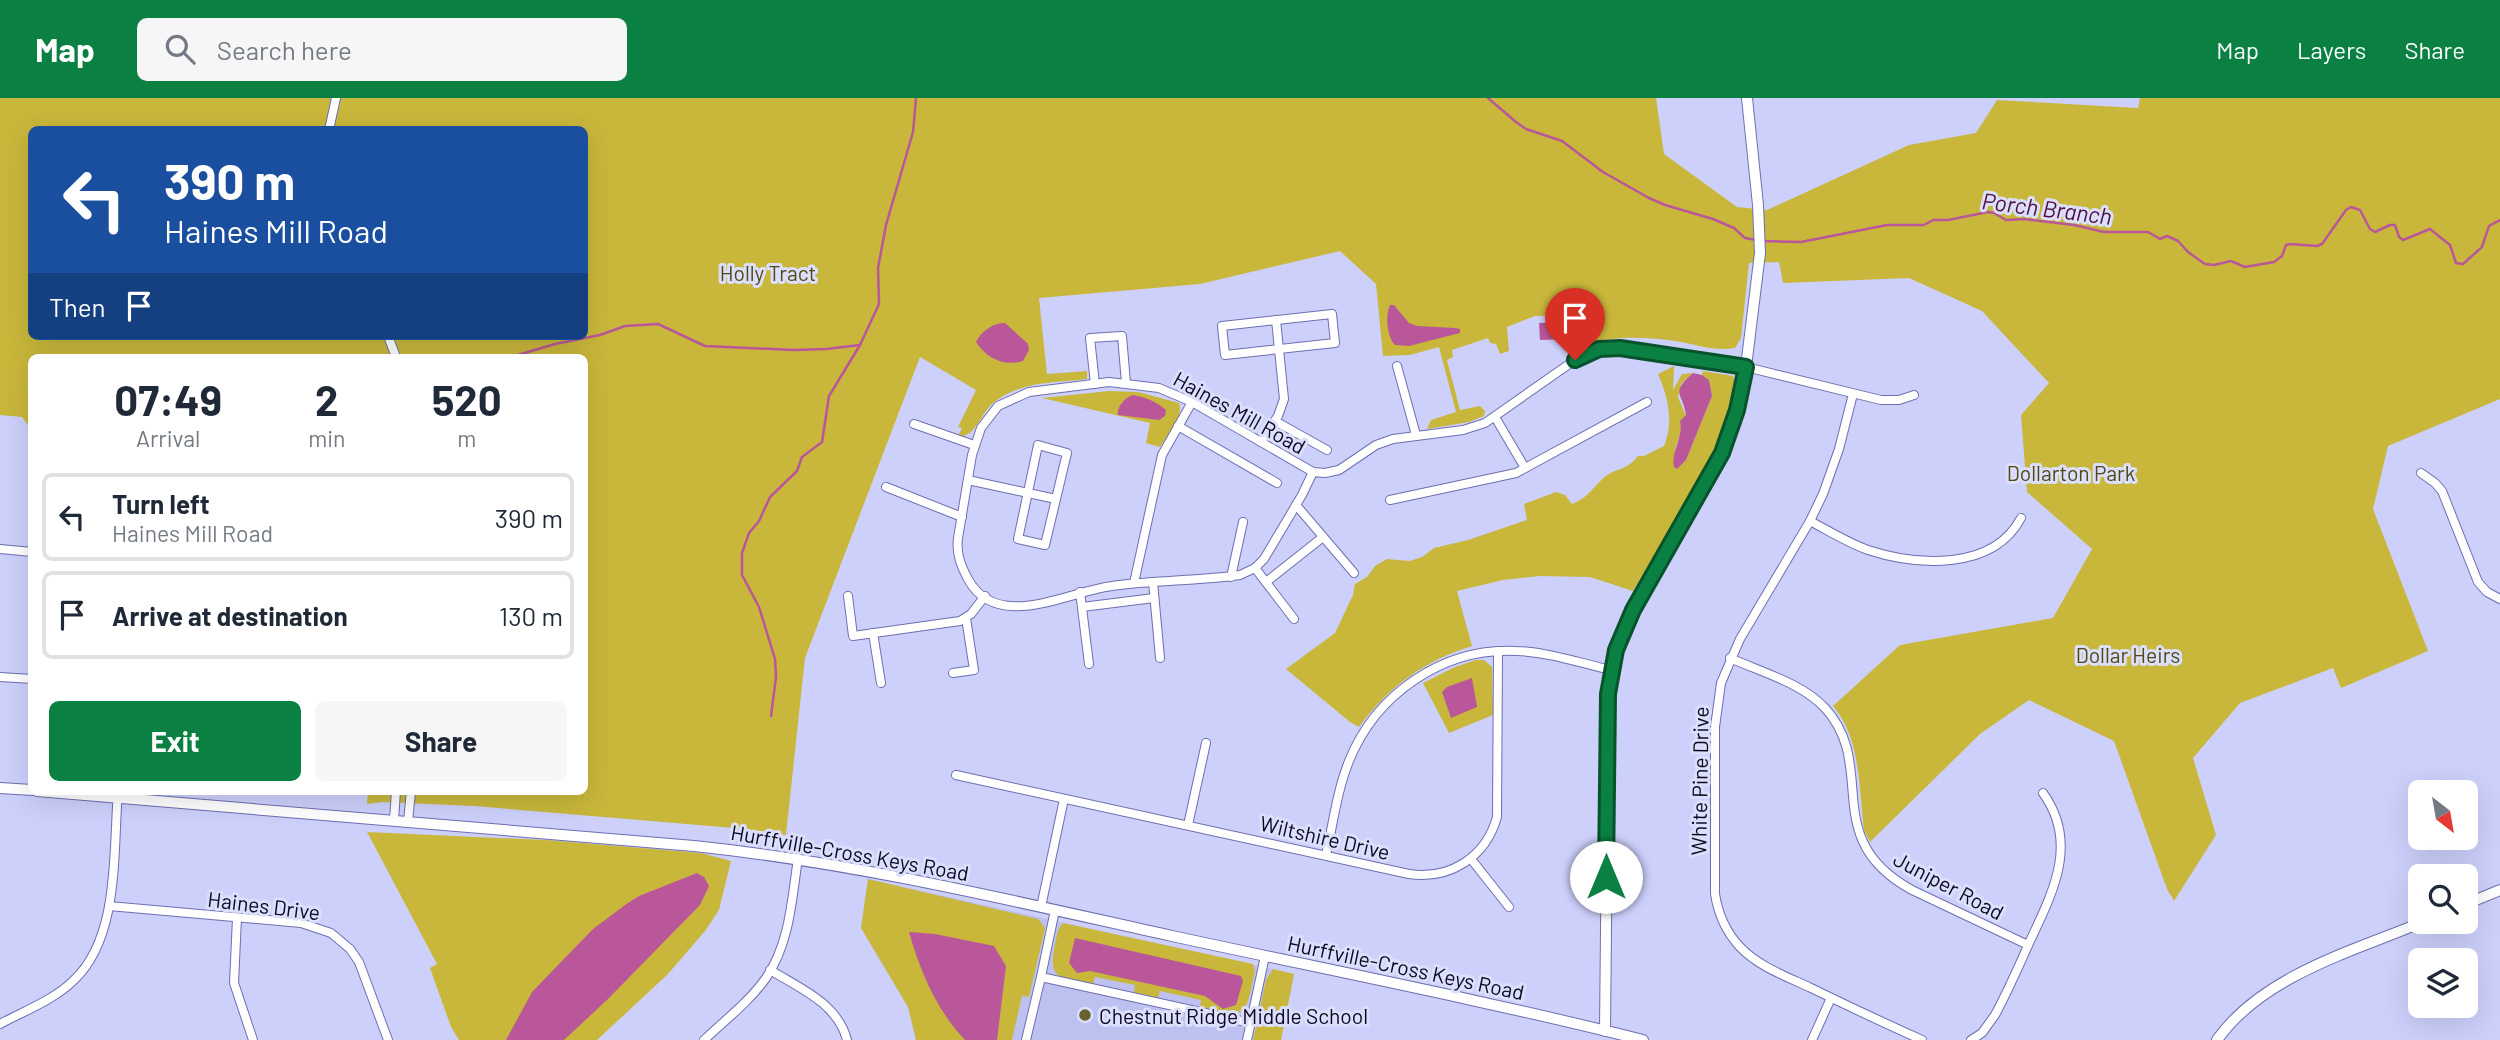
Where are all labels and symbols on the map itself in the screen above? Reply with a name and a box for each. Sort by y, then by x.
water label: Porch Branch [1981,186,2113,230]
park label: Holly Tract [720,260,816,285]
pin [1545,288,1605,360]
street label: Haines Mill Road [1170,365,1310,459]
park label: Dollarton Park [2007,460,2135,485]
park label: Dollar Heirs [2076,642,2180,667]
street label: White Pine Drive [1685,706,1713,856]
north arrow [2408,780,2478,850]
street label: Wiltshire Drive [1258,810,1392,864]
street label: Hurffville-Cross Keys Road [729,819,971,885]
position arrow [1569,840,1643,914]
street label: Juniper Road [1890,846,2008,924]
street label: Haines Drive [206,886,322,924]
street label: Hurffville-Cross Keys Road [1285,930,1527,1004]
place label: Chestnut Ridge Middle School [1099,1003,1368,1028]
marker: Chestnut Ridge Middle School [1077,1007,1093,1023]

